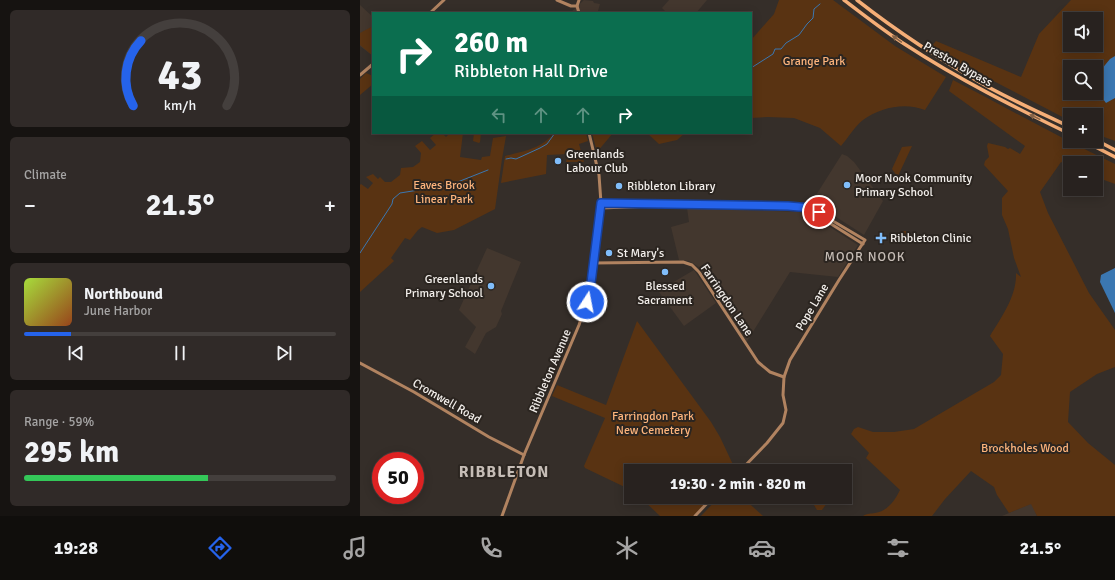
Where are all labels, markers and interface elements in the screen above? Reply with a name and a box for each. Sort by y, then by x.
map controls [1063,12,1103,196]
button: sound [1063,12,1103,52]
text: 260 m [454,26,528,60]
icon: right [388,28,440,80]
one-way arrow [892,35,903,43]
street label: Preston Bypass [921,39,995,90]
text: 43 [158,50,202,101]
park label: Grange Park [783,54,845,69]
text: Ribbleton Hall Drive [454,60,608,82]
button: search [1063,60,1103,100]
text: km/h [164,97,196,114]
icon: left [488,104,510,126]
icon: ahead [530,104,552,126]
icon: ahead [572,104,594,126]
icon: right [614,104,636,126]
button: + [1063,108,1103,148]
one-way arrow [1029,114,1041,120]
place label: Greenlands Labour Club [566,147,628,176]
marker: Greenlands Labour Club [553,156,563,166]
button: − [1063,156,1103,196]
text: Climate [24,167,67,183]
place label: Moor Nook Community Primary School [855,171,973,200]
park label: Eaves Brook Linear Park [413,178,475,207]
place label: Ribbleton Library [627,179,716,194]
marker: Moor Nook Community Primary School [842,180,852,190]
marker: Ribbleton Library [614,181,624,191]
text: 21.5° [145,187,215,224]
text: − [24,192,36,219]
text: + [324,192,336,219]
pin [802,195,836,229]
icon: arrive [808,201,830,223]
place label: Ribbleton Clinic [890,231,972,246]
marker: Ribbleton Clinic [875,232,887,244]
place label: St Mary's [617,246,664,261]
marker: St Mary's [604,248,614,258]
district label: MOOR NOOK [825,249,905,265]
street label: Farringdon Lane [697,261,756,339]
marker: Blessed Sacrament [660,267,670,277]
place label: Greenlands Primary School [405,272,483,301]
place label: Blessed Sacrament [637,279,693,308]
marker: Greenlands Primary School [486,281,496,291]
position arrow [566,281,608,323]
street label: Pope Lane [792,281,832,334]
text: Northbound [84,285,163,303]
text: June Harbor [84,303,152,319]
street label: Ribbleton Avenue [526,327,575,415]
icon: previous [65,342,87,364]
icon: pause [169,342,191,364]
icon: next [273,342,295,364]
street label: Cromwell Road [410,376,484,427]
park label: Farringdon Park New Cemetery [612,409,694,438]
text: Range · 59% [24,414,94,430]
text: 295 km [24,434,119,471]
park label: Brockholes Wood [981,441,1069,456]
speed limit sign: 50 [372,452,424,504]
district label: RIBBLETON [459,462,549,482]
text: 19:30 · 2 min · 820 m [670,475,806,493]
icon: directions [206,534,234,562]
icon: music [341,534,369,562]
icon: phone [477,534,505,562]
icon: climate [613,534,641,562]
icon: car [748,534,776,562]
icon: filters [884,534,912,562]
text: 19:28 [54,537,98,559]
text: 21.5° [1020,537,1061,559]

